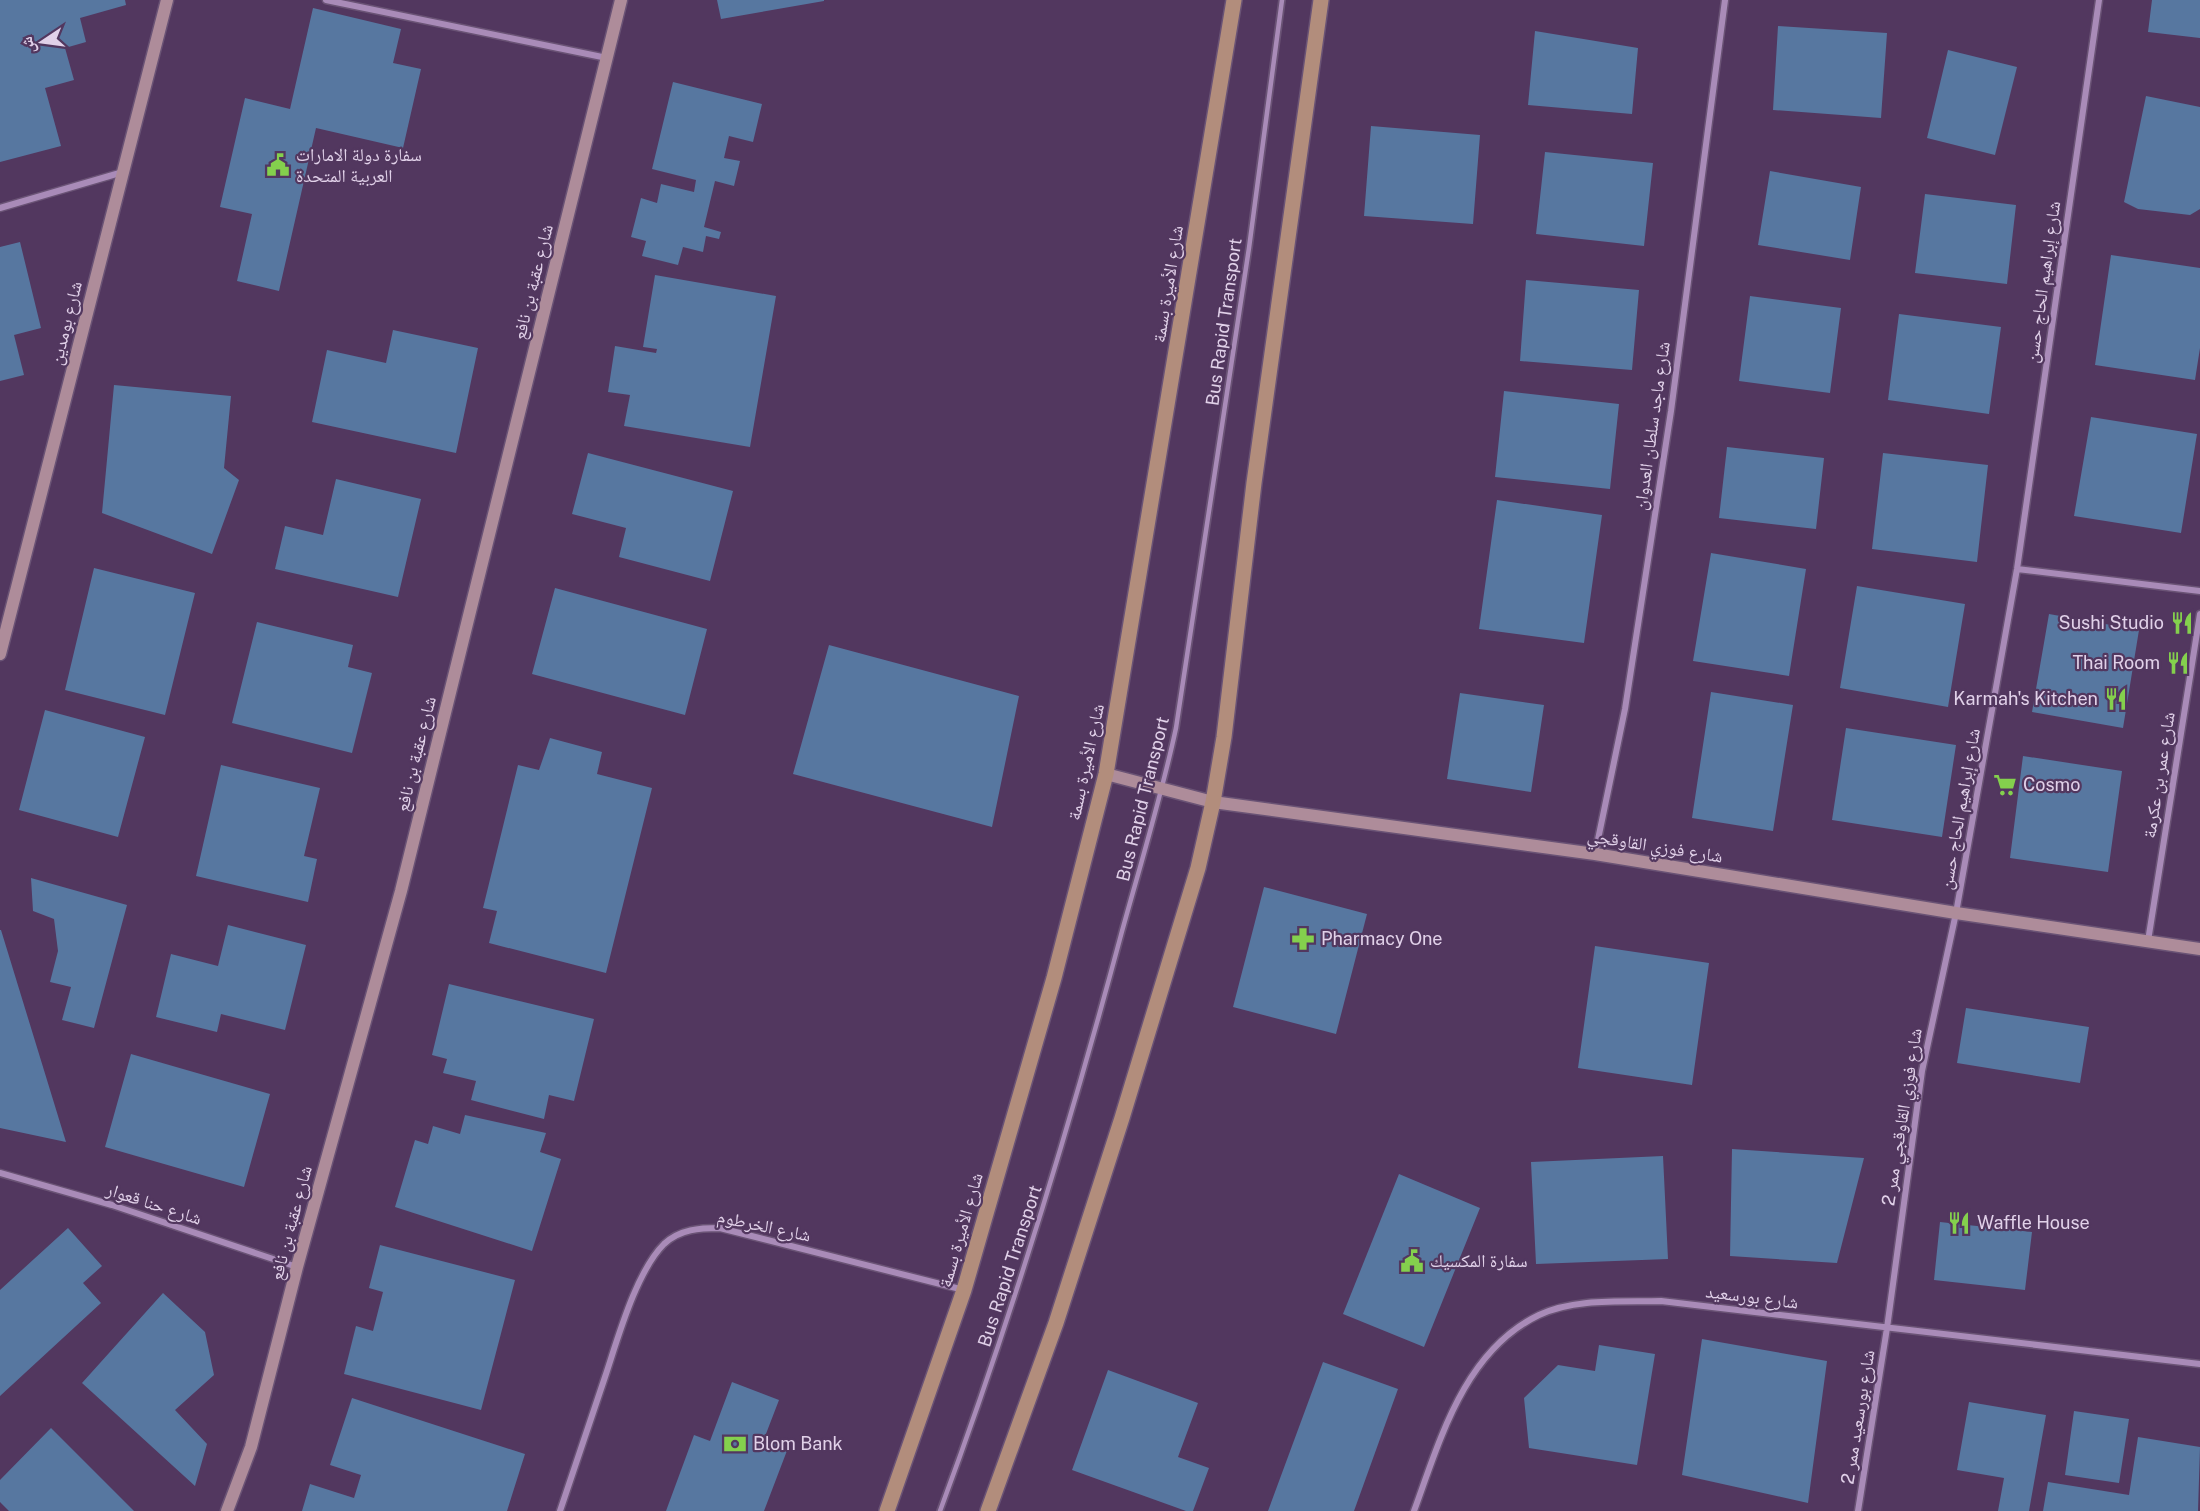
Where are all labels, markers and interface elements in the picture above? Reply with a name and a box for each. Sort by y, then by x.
north arrow [12,12,72,72]
text: ش [17,35,39,56]
place label: سفارة دولة الامارات العربية المتحدة [296,144,422,187]
public building icon: سفارة دولة الامارات العربية المتحدة [265,152,291,178]
street label: شارع إبراهيم الحاج حسن [2021,200,2066,365]
street label: شارع عقبة بن نافع [508,222,559,342]
street label: شارع الأميرة بسمة [1148,224,1188,344]
street label: Bus Rapid Transport [1201,237,1246,407]
street label: شارع بومدين [45,279,87,367]
street label: شارع ماجد سلطان العدوان [1629,340,1675,512]
restaurant icon: Sushi Studio [2169,610,2195,636]
place label: Sushi Studio [2059,612,2164,633]
restaurant icon: Thai Room [2165,650,2191,676]
place label: Thai Room [2072,652,2160,673]
restaurant icon: Karmah's Kitchen [2103,686,2129,712]
place label: Karmah's Kitchen [1953,688,2098,709]
street label: شارع عقبة بن نافع [391,694,442,814]
street label: شارع الأميرة بسمة [1063,702,1109,822]
street label: شارع عمر بن عكرمة [2138,710,2180,840]
street label: Bus Rapid Transport [1112,714,1173,883]
street label: شارع إبراهيم الحاج حسن [1935,727,1986,891]
supermarket icon: Cosmo [1992,772,2018,798]
place label: Cosmo [2023,774,2080,795]
street label: شارع فوزي القاوقجي [1585,824,1724,871]
pharmacy icon: Pharmacy One [1290,926,1316,952]
place label: Pharmacy One [1321,928,1443,949]
street label: شارع فوزي القاوقجي ممر 2 [1877,1027,1930,1208]
street label: شارع عقبة بن نافع [265,1163,318,1283]
street label: شارع الأميرة بسمة [934,1170,988,1290]
street label: شارع حنا قعوار [103,1178,204,1230]
street label: Bus Rapid Transport [973,1182,1046,1349]
street label: شارع الخرطوم [715,1205,813,1248]
restaurant icon: Waffle House [1946,1210,1972,1236]
place label: Waffle House [1977,1212,2090,1233]
public building icon: سفارة المكسيك [1399,1248,1425,1274]
place label: سفارة المكسيك [1430,1250,1528,1271]
street label: شارع بورسعيد [1704,1280,1800,1314]
street label: شارع بورسعيد ممر 2 [1837,1348,1879,1486]
bank icon: Blom Bank [722,1431,748,1457]
place label: Blom Bank [753,1433,843,1454]

